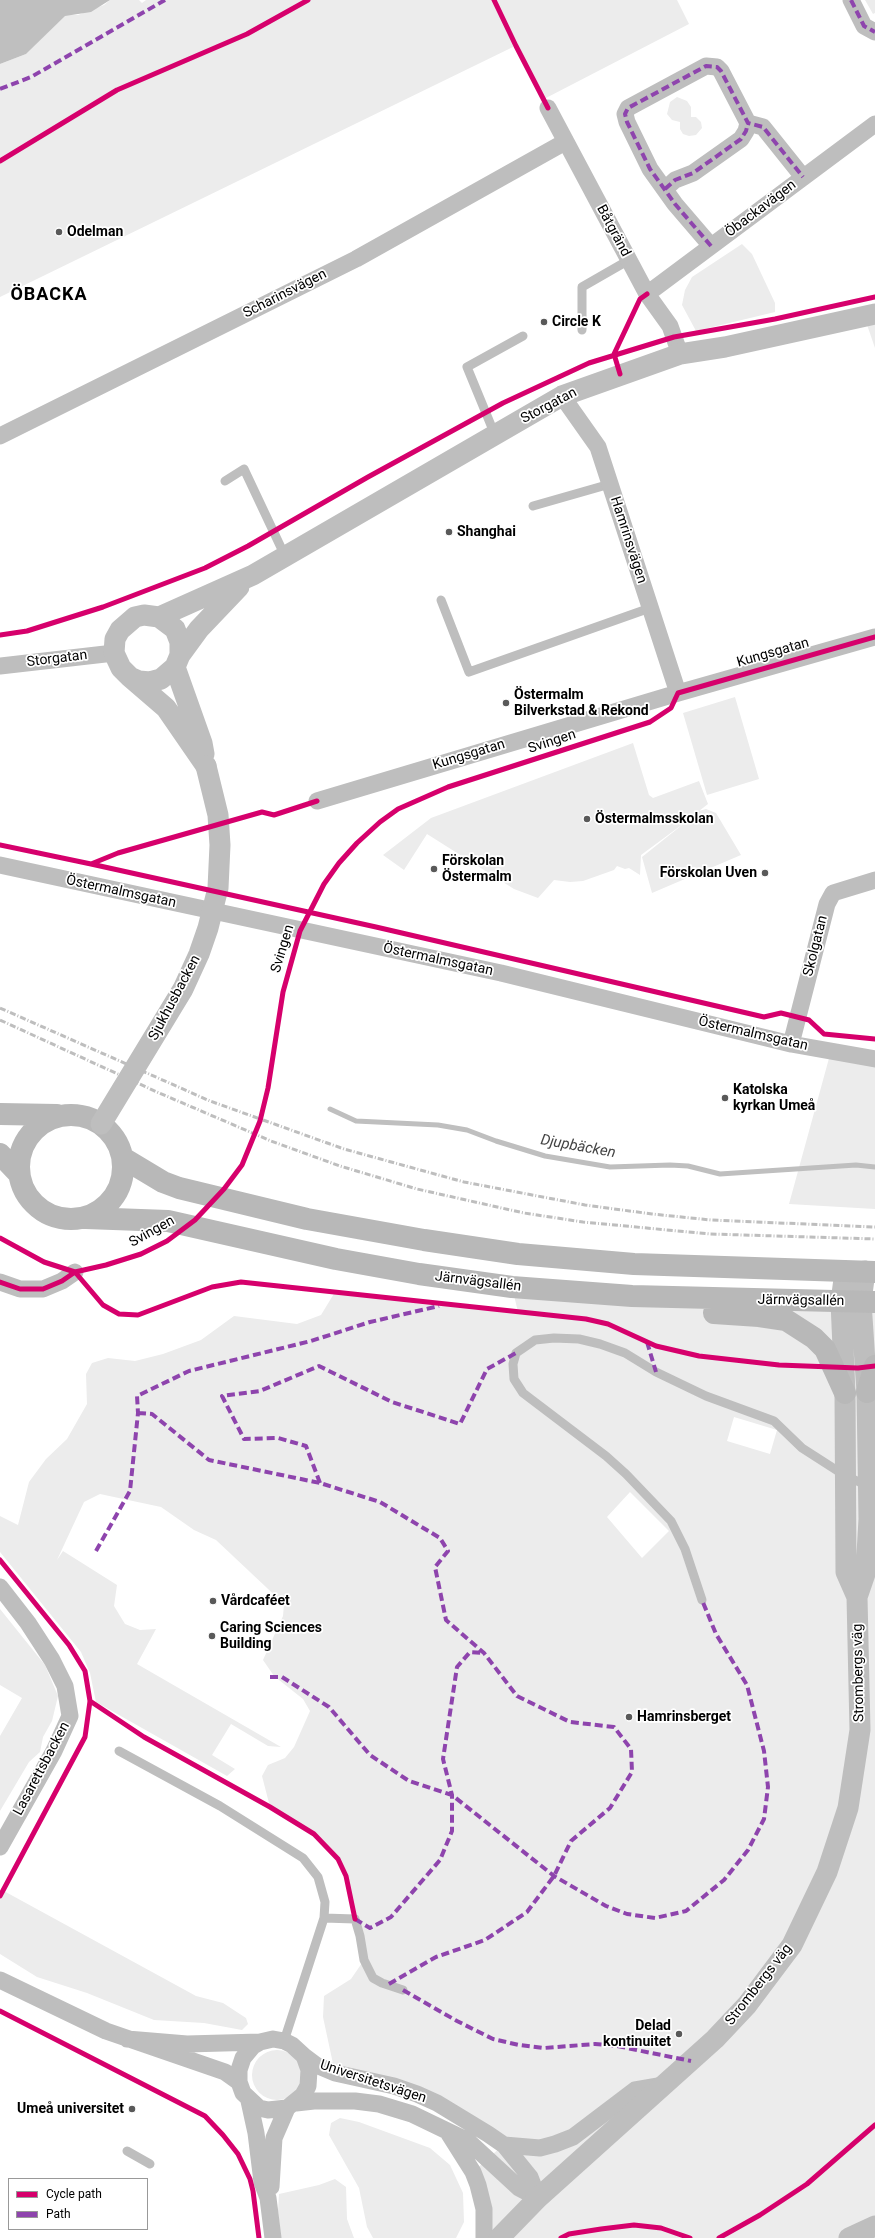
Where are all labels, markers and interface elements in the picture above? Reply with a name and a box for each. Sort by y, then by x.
street label: Öbackavägen [722,177,800,241]
street label: Båtgränd [592,202,634,260]
place label: Odelman [67,224,123,240]
marker: Odelman [54,227,64,237]
street label: Scharinsvägen [240,266,330,322]
district label: ÖBACKA [10,284,88,306]
place label: Circle K [552,314,601,330]
marker: Circle K [539,317,549,327]
street label: Storgatan [518,384,580,428]
street label: Hamrinsvägen [606,494,650,586]
place label: Shanghai [457,524,516,540]
marker: Shanghai [444,527,454,537]
street label: Kungsgatan [735,635,811,671]
street label: Storgatan [26,647,88,671]
place label: Östermalm Bilverkstad & Rekond [514,687,649,720]
marker: Östermalm Bilverkstad & Rekond [501,698,511,708]
street label: Svingen [526,726,578,758]
street label: Kungsgatan [431,736,507,774]
place label: Östermalmsskolan [595,811,714,827]
marker: Östermalmsskolan [582,814,592,824]
place label: Förskolan Östermalm [442,853,512,886]
marker: Förskolan Östermalm [429,864,439,874]
place label: Förskolan Uven [660,865,757,881]
marker: Förskolan Uven [760,868,770,878]
street label: Östermalmsgatan [65,872,177,912]
street label: Skolgatan [800,914,832,978]
street label: Svingen [268,923,298,975]
street label: Östermalmsgatan [382,940,494,980]
street label: Sjukhusbacken [146,953,204,1043]
street label: Östermalmsgatan [697,1013,809,1055]
place label: Katolska kyrkan Umeå [733,1082,815,1114]
marker: Katolska kyrkan Umeå [720,1093,730,1103]
water label: Djupbäcken [539,1132,617,1162]
street label: Svingen [126,1213,178,1251]
street label: Järnvägsallén [434,1268,522,1296]
street label: Järnvägsallén [757,1292,845,1310]
place label: Vårdcaféet [221,1593,290,1609]
marker: Vårdcaféet [208,1596,218,1606]
place label: Caring Sciences Building [220,1620,322,1652]
street label: Strombergs väg [850,1624,868,1722]
marker: Caring Sciences Building [207,1631,217,1641]
place label: Hamrinsberget [637,1709,731,1725]
marker: Hamrinsberget [624,1712,634,1722]
street label: Lasarettsbacken [10,1719,74,1819]
street label: Strombergs väg [722,1941,796,2029]
place label: Delad kontinuitet [603,2018,671,2050]
marker: Delad kontinuitet [674,2029,684,2039]
street label: Universitetsvägen [318,2057,428,2107]
place label: Umeå universitet [17,2101,124,2117]
marker: Umeå universitet [127,2104,137,2114]
legend [8,2178,148,2230]
text: Cycle path [46,2187,102,2201]
text: Path [46,2207,71,2221]

